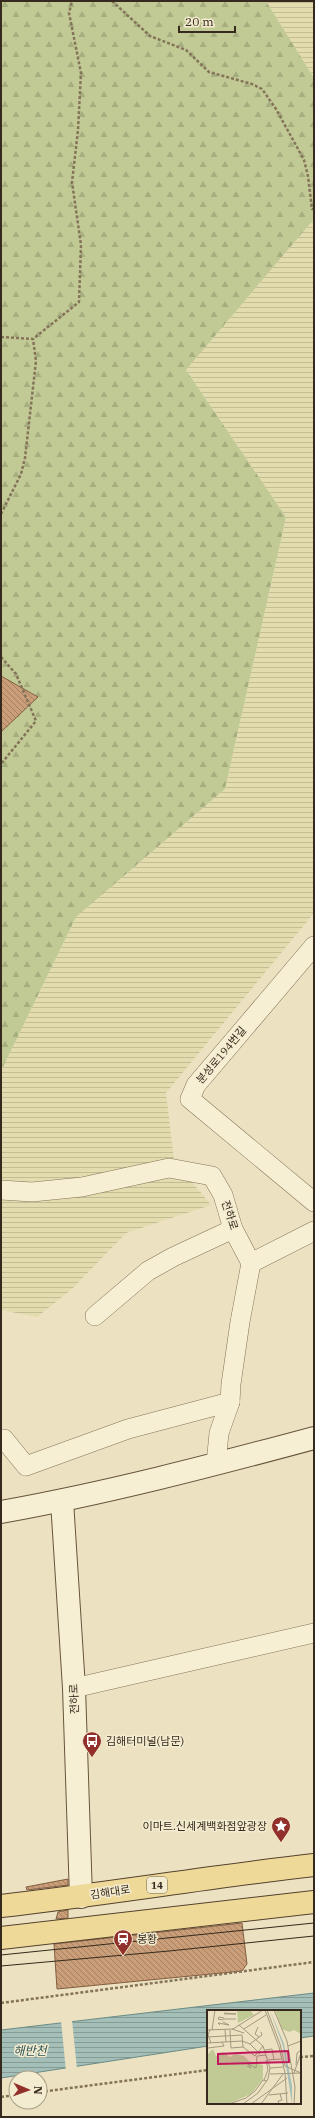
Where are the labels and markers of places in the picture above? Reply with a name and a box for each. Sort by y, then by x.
bus stop icon: 김해터미널(남문) [81,1730,103,1758]
place label: 김해터미널(남문) [106,1734,184,1748]
place icon: 이마트.신세계백화점앞광장 [270,1815,292,1843]
place label: 이마트.신세계백화점앞광장 [143,1819,267,1833]
station icon: 봉황 [112,1928,134,1956]
place label: 봉황 [137,1932,157,1946]

